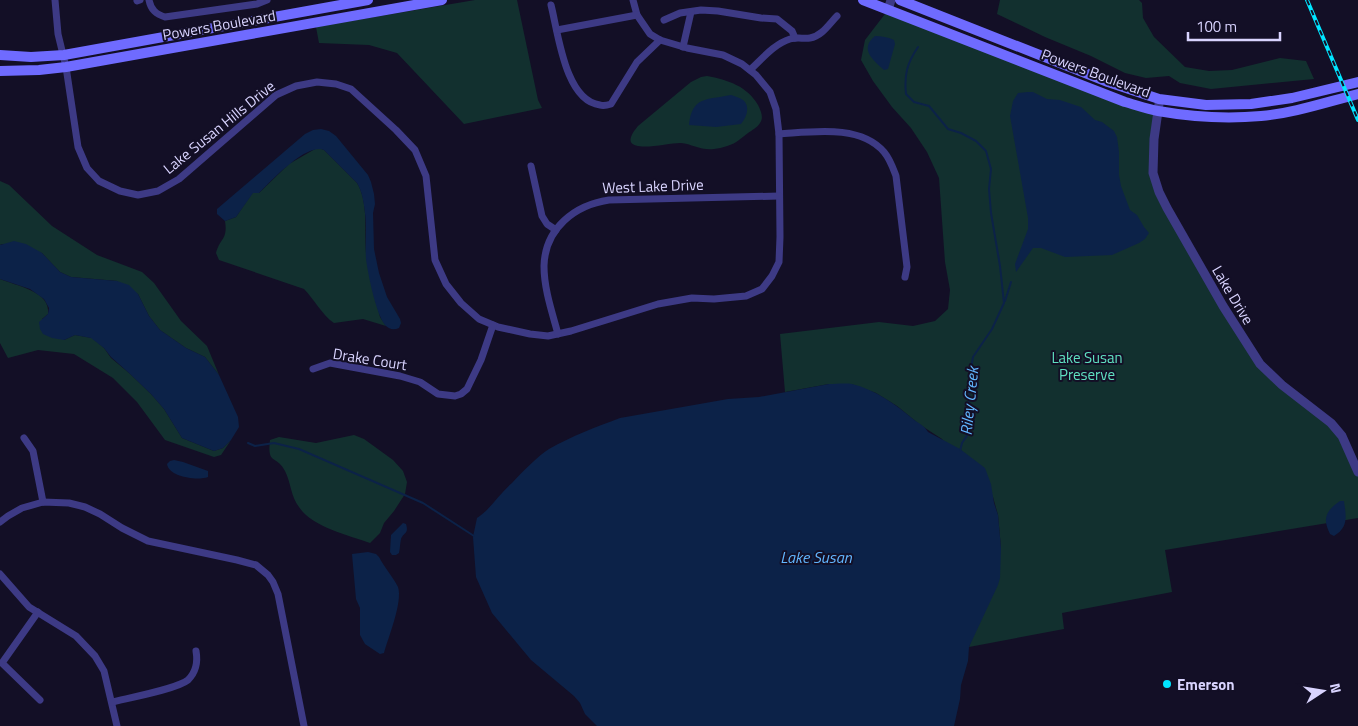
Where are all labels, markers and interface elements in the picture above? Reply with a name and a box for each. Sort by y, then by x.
street label: Powers Boulevard [161,4,277,46]
scale bar [1188,10,1280,42]
text: 100 m [1196,15,1237,38]
street label: Powers Boulevard [1038,43,1154,103]
street label: Lake Susan Hills Drive [158,75,280,179]
street label: West Lake Drive [602,173,704,199]
street label: Lake Drive [1206,261,1260,329]
street label: Drake Court [331,342,409,376]
park label: Lake Susan Preserve [1051,346,1123,386]
water label: Riley Creek [953,364,985,436]
water label: Lake Susan [780,545,853,569]
north arrow [1298,666,1348,716]
place label: Emerson [1177,673,1234,696]
marker: Emerson [1161,678,1173,690]
text: N [1325,681,1347,695]

